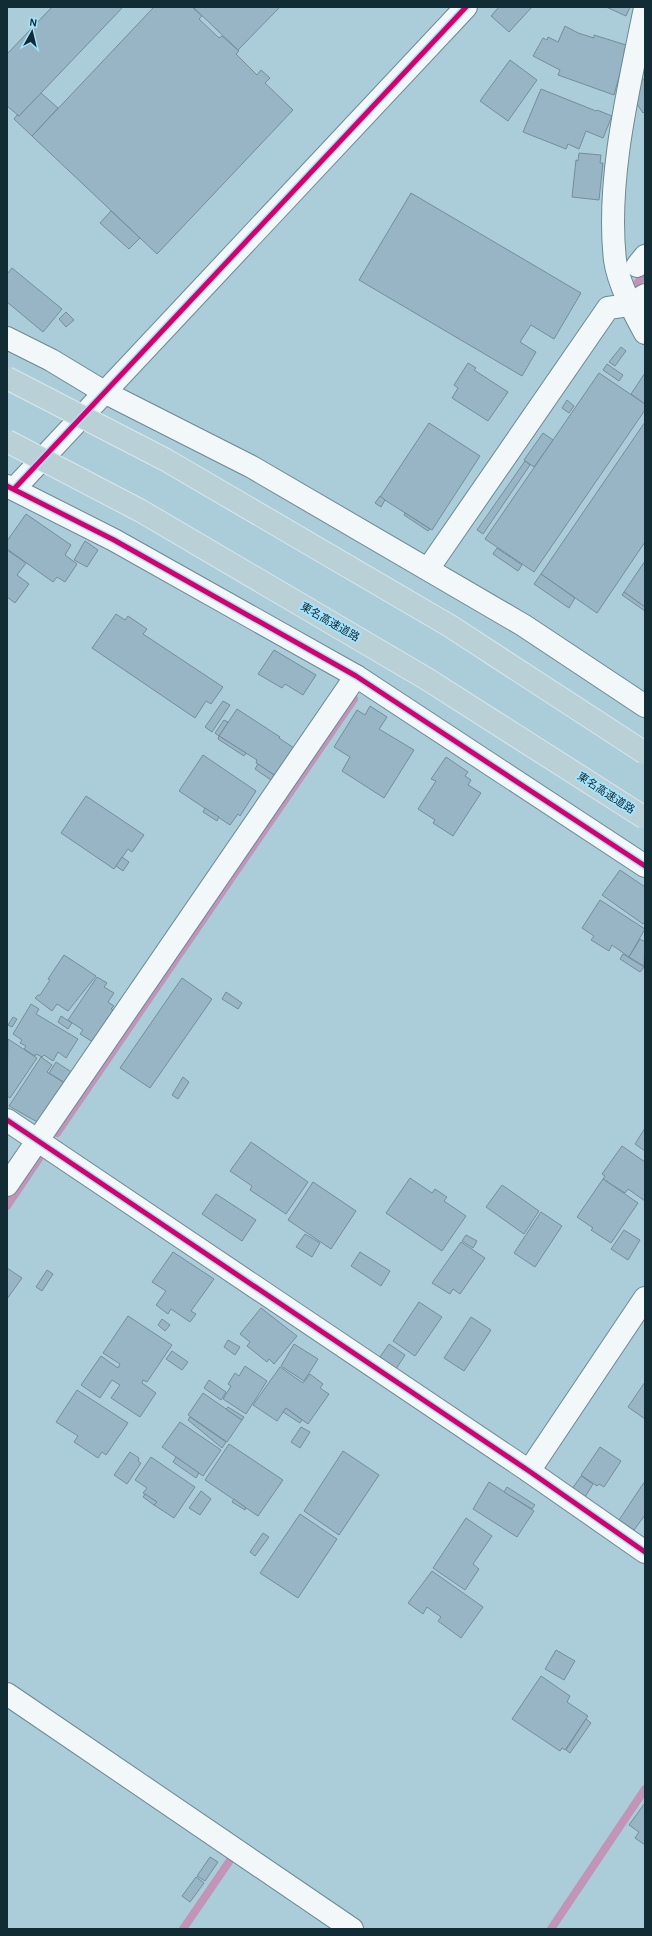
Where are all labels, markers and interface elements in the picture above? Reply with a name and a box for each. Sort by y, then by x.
north arrow [12,12,52,52]
text: N [29,17,38,29]
street label: 東名高速道路 [299,600,362,643]
street label: 東名高速道路 [575,770,637,816]

